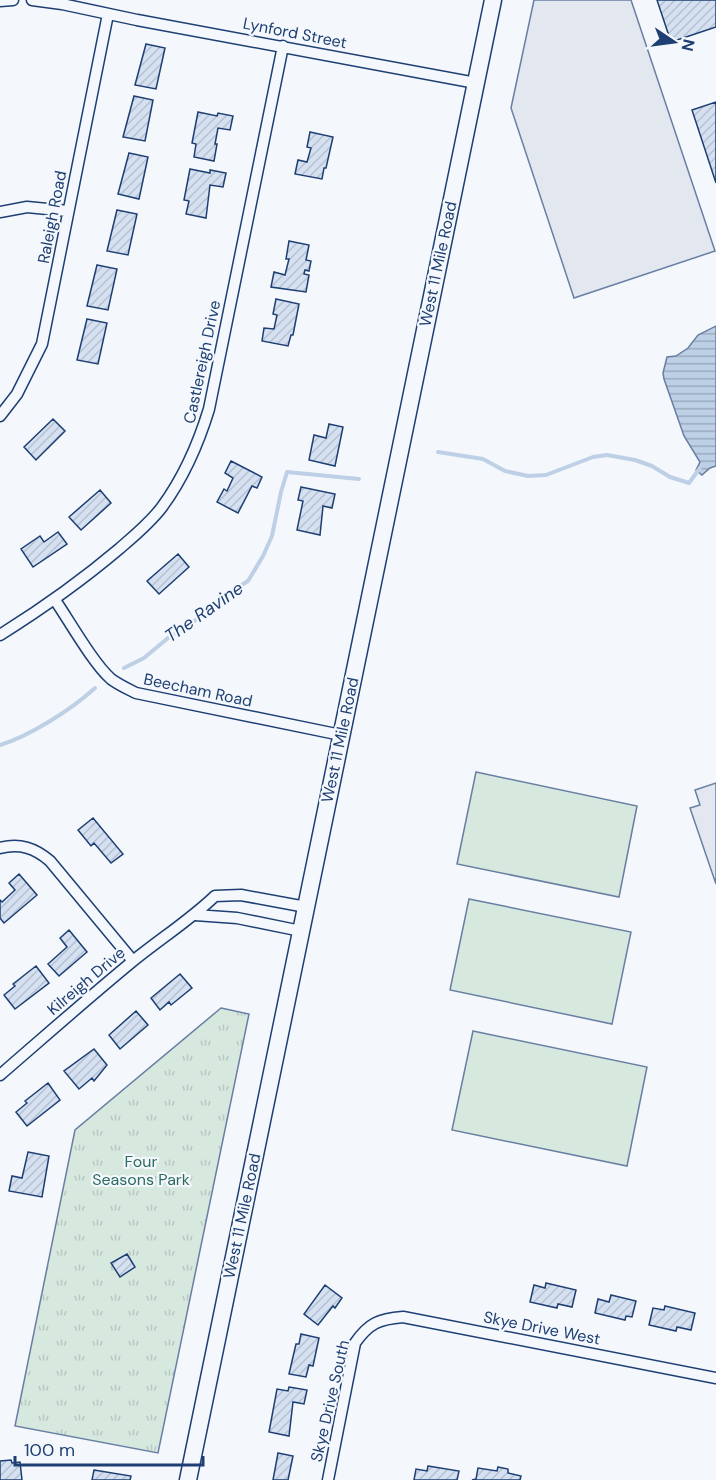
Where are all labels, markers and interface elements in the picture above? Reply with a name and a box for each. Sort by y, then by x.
north arrow [644,12,704,72]
street label: Lynford Street [241,13,349,53]
text: N [677,37,700,53]
street label: Raleigh Road [33,169,71,265]
street label: West 11 Mile Road [414,199,462,329]
street label: Castlereigh Drive [179,298,225,426]
water label: The Ravine [160,576,248,648]
street label: Beecham Road [142,668,254,712]
street label: West 11 Mile Road [316,675,364,805]
street label: Kilreigh Drive [43,942,129,1020]
park label: Four Seasons Park [92,1151,190,1190]
street label: West 11 Mile Road [218,1151,266,1281]
street label: Skye Drive West [482,1306,602,1350]
street label: Skye Drive South [306,1338,354,1464]
scale bar [15,1429,202,1467]
text: 100 m [24,1438,75,1462]

